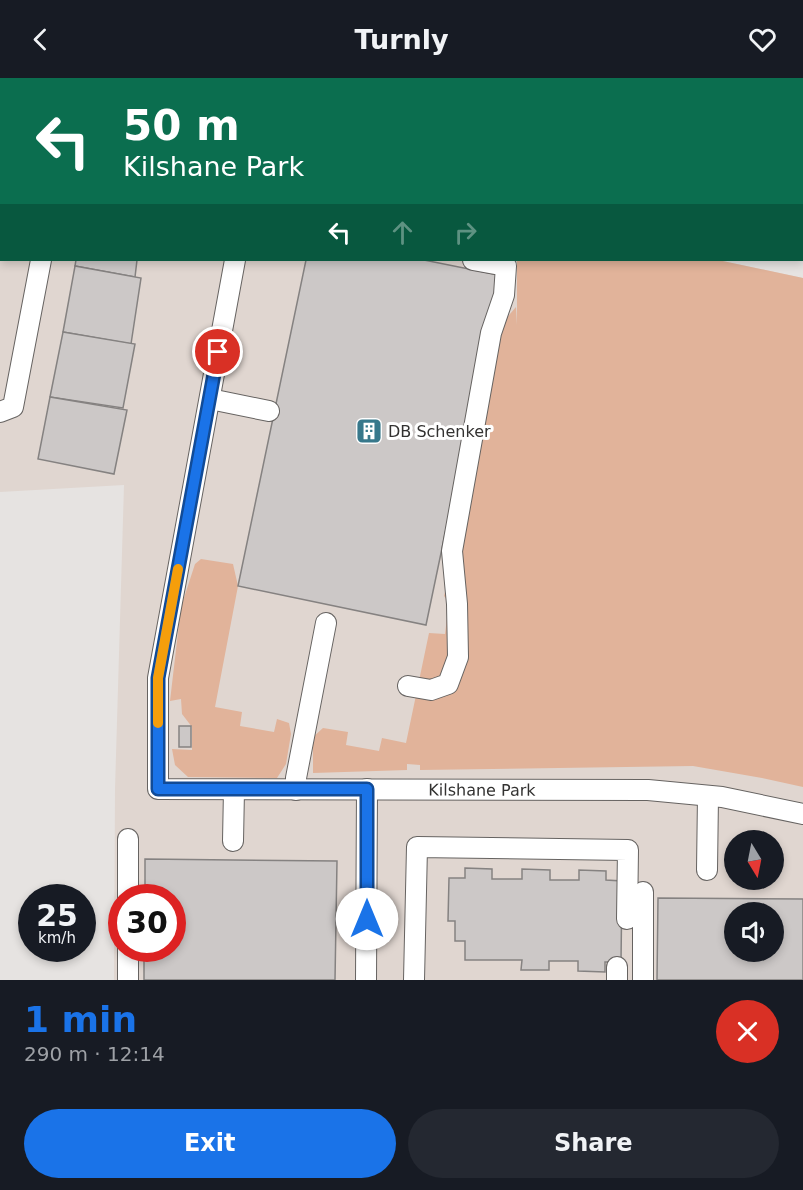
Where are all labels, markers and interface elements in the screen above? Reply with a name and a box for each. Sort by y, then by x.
icon: back [24,23,57,56]
icon: heart [746,23,779,56]
text: Turnly [354,24,449,55]
text: 50 m [123,101,240,150]
icon: left [24,102,102,180]
text: Kilshane Park [123,151,304,182]
icon: left [323,216,356,249]
icon: ahead [386,216,419,249]
icon: right [449,216,482,249]
pin [192,326,243,377]
icon: arrive [201,335,234,368]
building icon: DB Schenker [354,416,384,446]
place label: DB Schenker [388,422,491,441]
street label: Kilshane Park [428,780,536,799]
north arrow [724,830,784,890]
map controls [724,830,784,962]
speed limit sign: 30 [108,884,186,962]
position arrow [335,887,399,951]
text: 25 [36,898,78,933]
button: sound [724,902,784,962]
text: km/h [38,929,76,947]
text: 1 min [24,999,137,1040]
button: close [716,1000,779,1063]
text: 290 m · 12:14 [24,1042,165,1066]
button: Exit [24,1109,396,1178]
button: Share [408,1109,779,1178]

